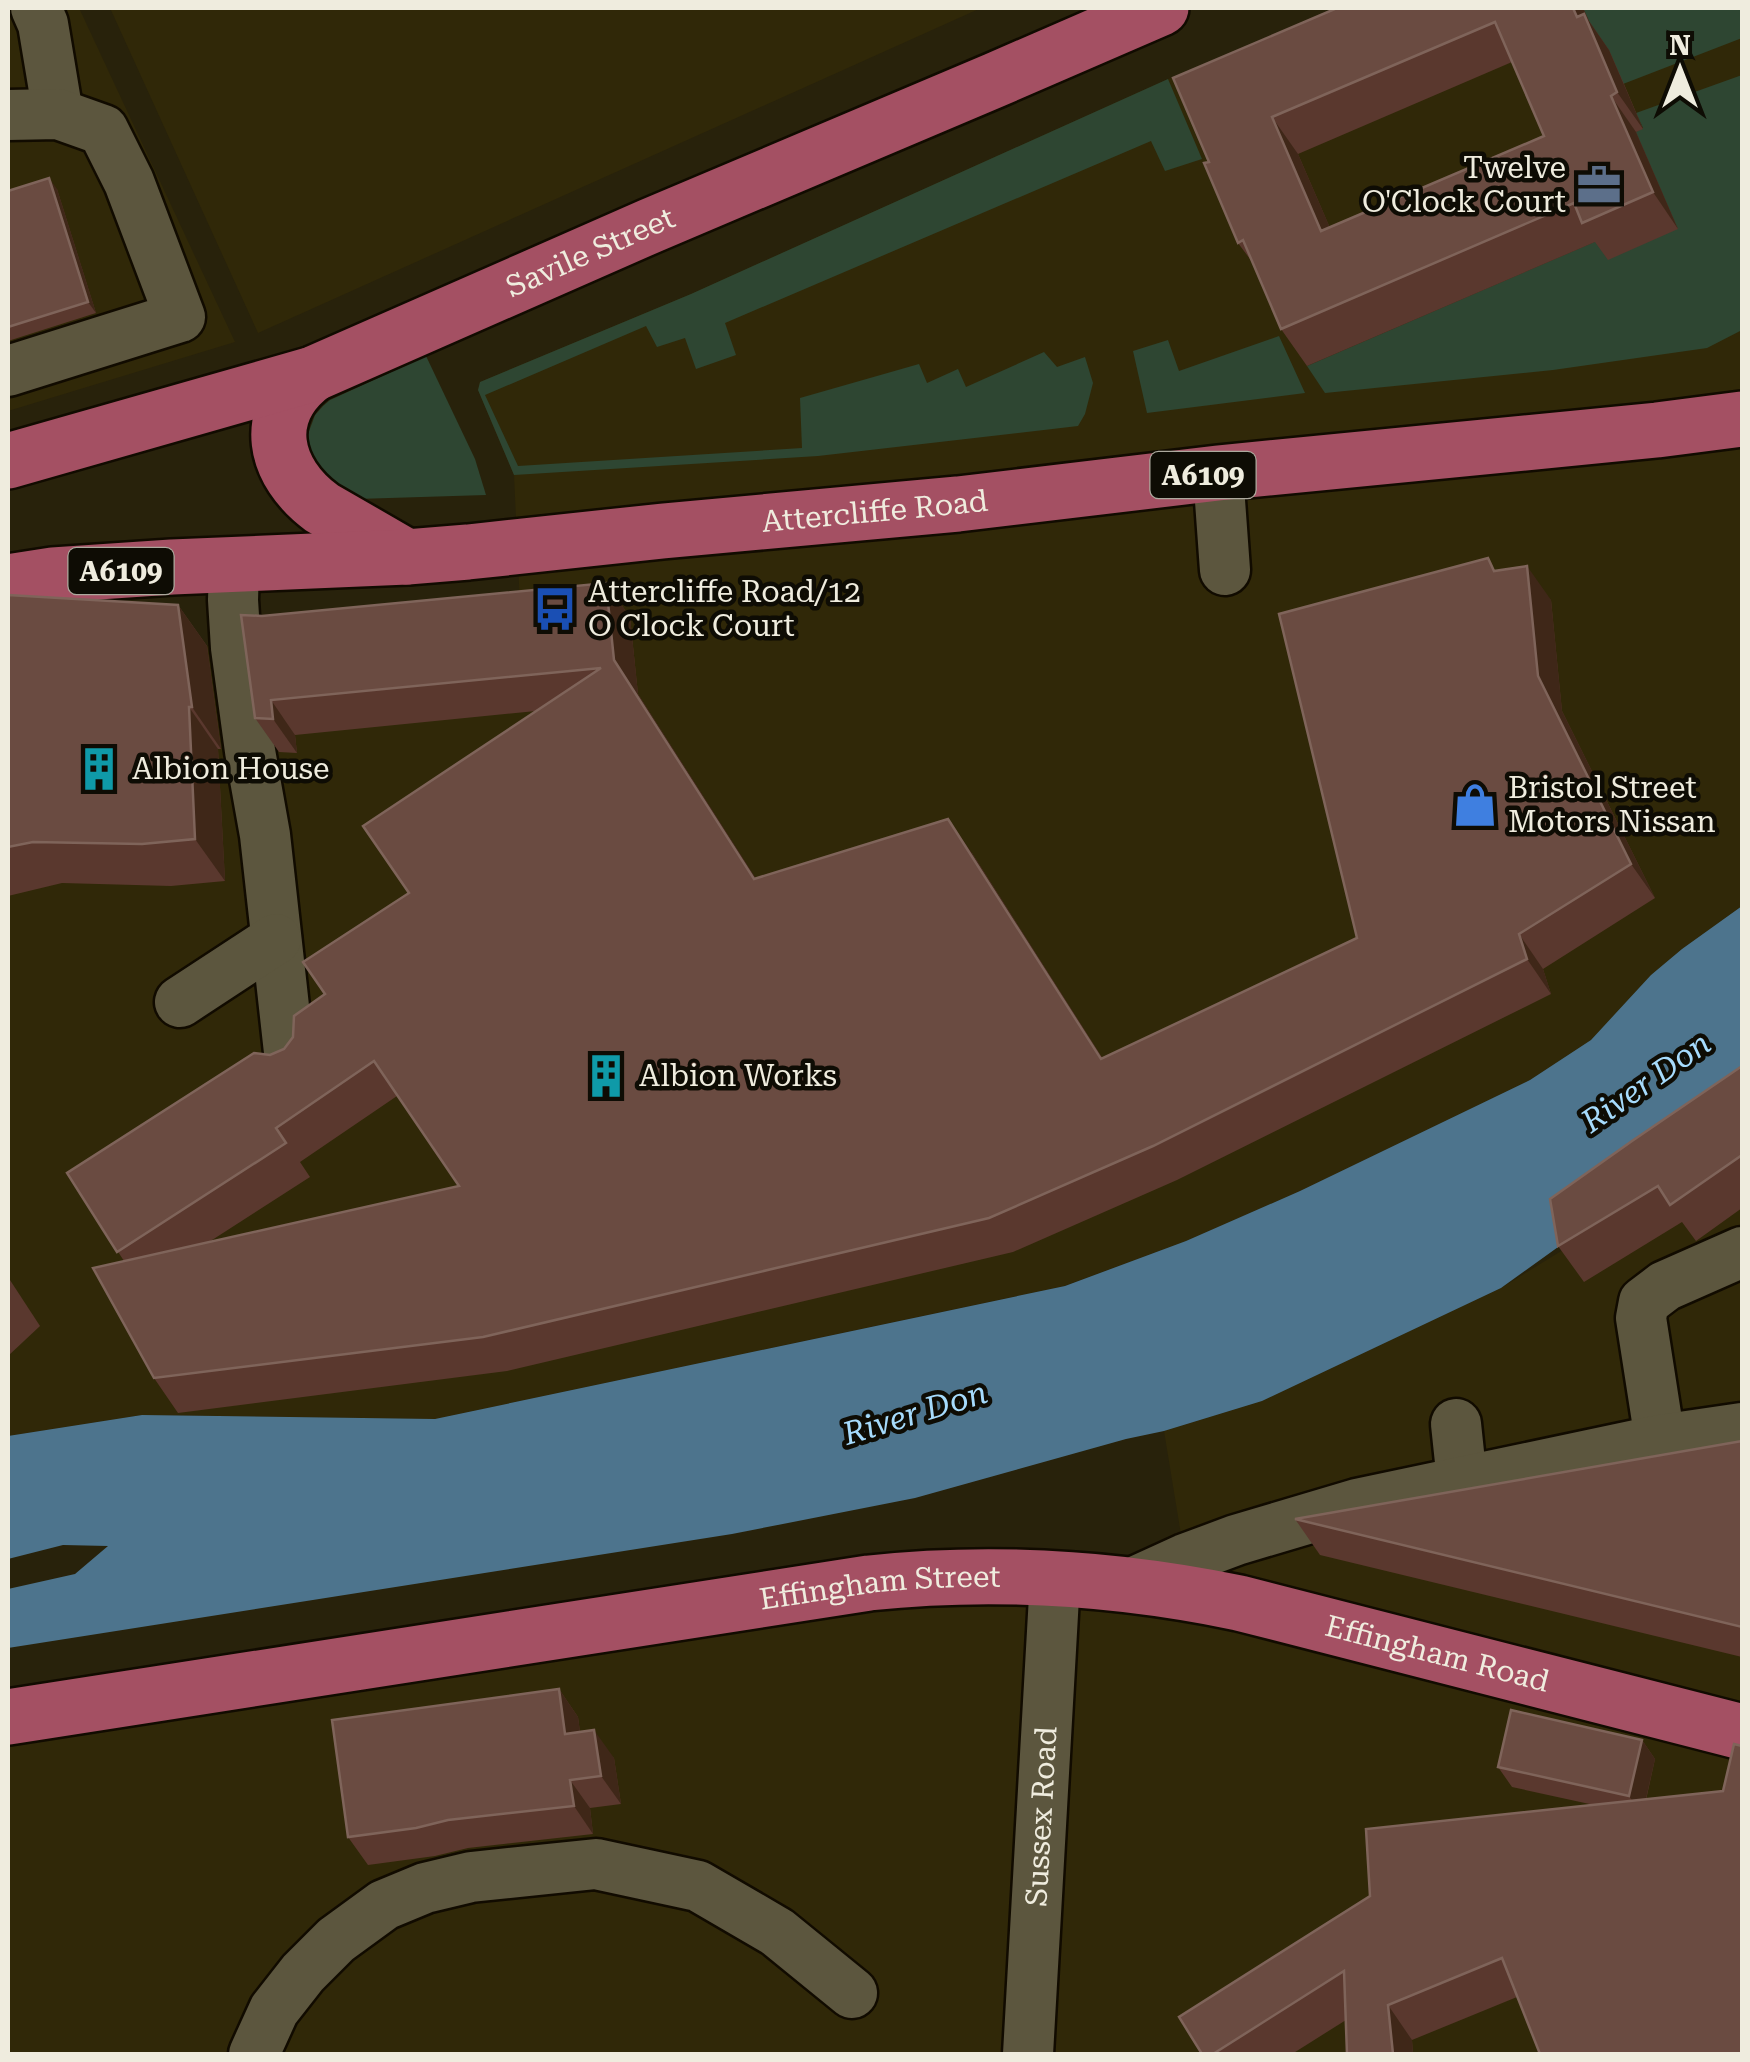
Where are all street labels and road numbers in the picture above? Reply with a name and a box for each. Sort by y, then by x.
street label: Savile Street [500,200,680,304]
road number: A6109 [1150,452,1256,498]
street label: Attercliffe Road [760,483,990,539]
road number: A6109 [68,548,174,594]
street label: Effingham Street [757,1559,1001,1617]
street label: Effingham Road [1322,1608,1553,1699]
street label: Sussex Road [1018,1725,1064,1907]

